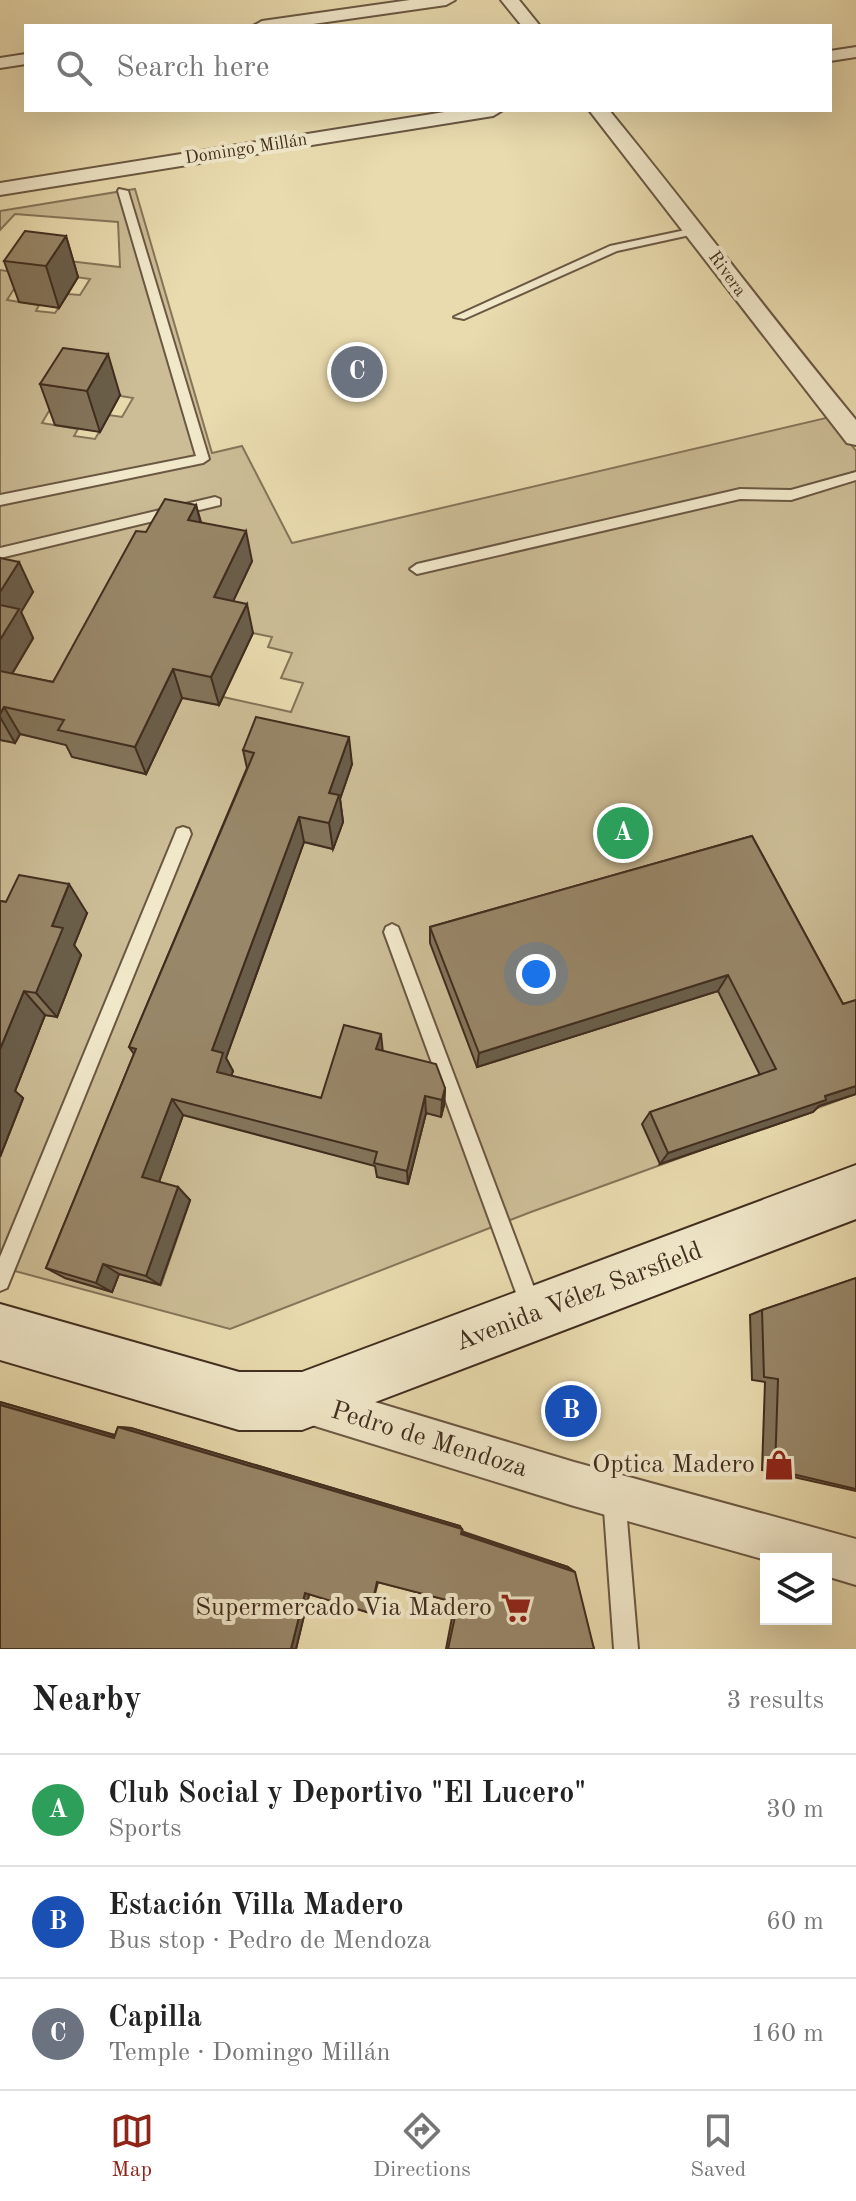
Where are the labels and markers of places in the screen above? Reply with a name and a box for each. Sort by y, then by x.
pin: C [331,342,383,402]
pin: A [597,803,649,863]
pin: B [545,1381,597,1441]
shop icon: Optica Madero [762,1448,796,1482]
place label: Optica Madero [592,1452,755,1478]
supermarket icon: Supermercado Via Madero [499,1591,533,1625]
place label: Supermercado Via Madero [195,1595,492,1621]

